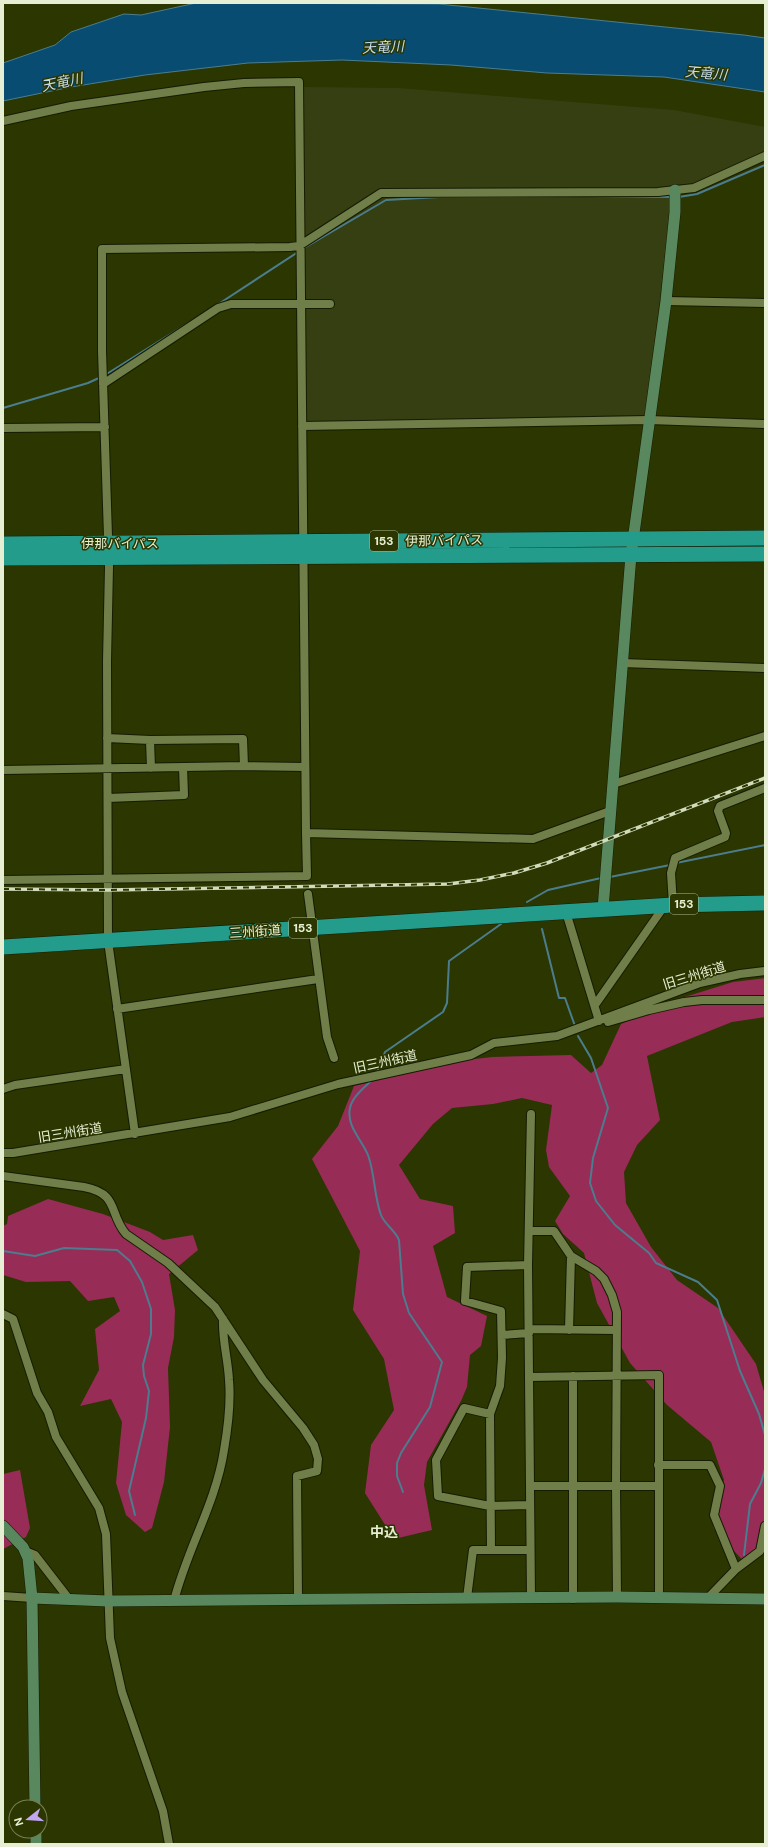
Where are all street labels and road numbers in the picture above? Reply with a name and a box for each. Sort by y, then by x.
road number: 153 [370,531,398,551]
street label: 伊那バイパス [405,531,483,550]
street label: 伊那バイパス [81,535,159,552]
road number: 153 [670,894,698,914]
road number: 153 [289,918,317,938]
street label: 三州街道 [228,921,282,942]
street label: 旧三州街道 [661,958,728,993]
street label: 旧三州街道 [352,1046,419,1077]
street label: 旧三州街道 [37,1119,104,1146]

